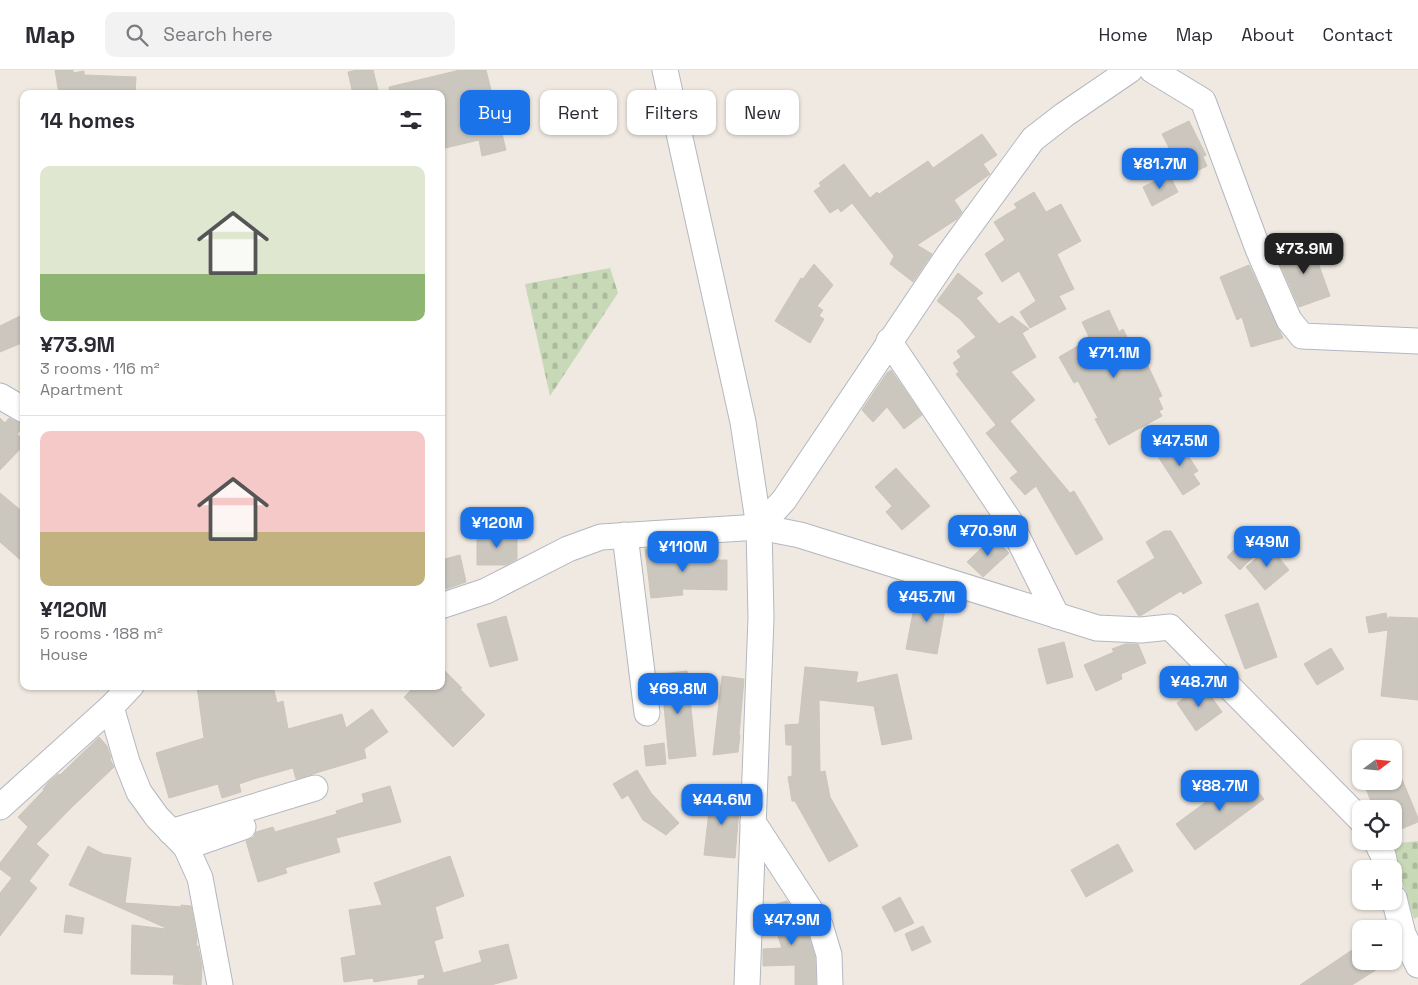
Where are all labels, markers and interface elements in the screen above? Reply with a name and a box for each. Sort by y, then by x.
search box [105,12,455,57]
text: Map [25,19,75,50]
icon: search [123,21,151,49]
text: Search here [163,22,273,47]
text: Home [1099,23,1148,46]
text: Map [1176,23,1213,46]
text: About [1241,23,1295,46]
text: Contact [1323,23,1393,46]
chip: Buy [460,90,530,135]
chip: Rent [540,90,617,135]
chip: Filters [627,90,716,135]
chip: New [726,90,799,135]
icon: filters [397,106,425,134]
text: 14 homes [40,107,135,134]
pin: ¥81.7M [1119,148,1201,190]
text: ¥81.7M [1133,153,1187,174]
icon: home [188,198,278,288]
pin: ¥73.9M [1263,232,1345,275]
text: ¥73.9M [1275,238,1333,259]
text: ¥73.9M [40,331,115,358]
pin: ¥71.1M [1073,336,1155,379]
text: ¥71.1M [1088,342,1140,363]
text: 3 rooms · 116 m² [40,358,160,379]
text: Apartment [40,379,123,400]
pin: ¥47.5M [1139,424,1221,467]
text: ¥47.5M [1152,430,1208,451]
icon: home [188,464,278,554]
pin: ¥120M [462,506,532,549]
text: ¥120M [471,512,523,533]
pin: ¥70.9M [947,514,1029,557]
text: ¥70.9M [959,520,1017,541]
pin: ¥49M [1237,526,1297,568]
pin: ¥110M [648,530,718,573]
text: ¥49M [1245,531,1289,552]
text: ¥110M [659,536,707,557]
pin: ¥45.7M [886,580,968,623]
text: ¥45.7M [899,586,955,607]
text: ¥120M [40,596,107,623]
text: 5 rooms · 188 m² [40,623,163,644]
text: House [40,644,88,665]
pin: ¥48.7M [1158,666,1240,708]
text: ¥48.7M [1171,671,1227,692]
pin: ¥69.8M [637,672,719,715]
text: ¥69.8M [649,678,707,699]
north arrow [1352,740,1402,790]
map controls [1352,740,1402,970]
pin: ¥88.7M [1179,770,1261,812]
text: ¥88.7M [1192,775,1248,796]
pin: ¥44.6M [681,784,763,826]
text: ¥44.6M [693,789,751,810]
button: locate [1352,800,1402,850]
button: + [1352,860,1402,910]
pin: ¥47.9M [751,904,833,946]
text: ¥47.9M [764,909,820,930]
button: − [1352,920,1402,970]

